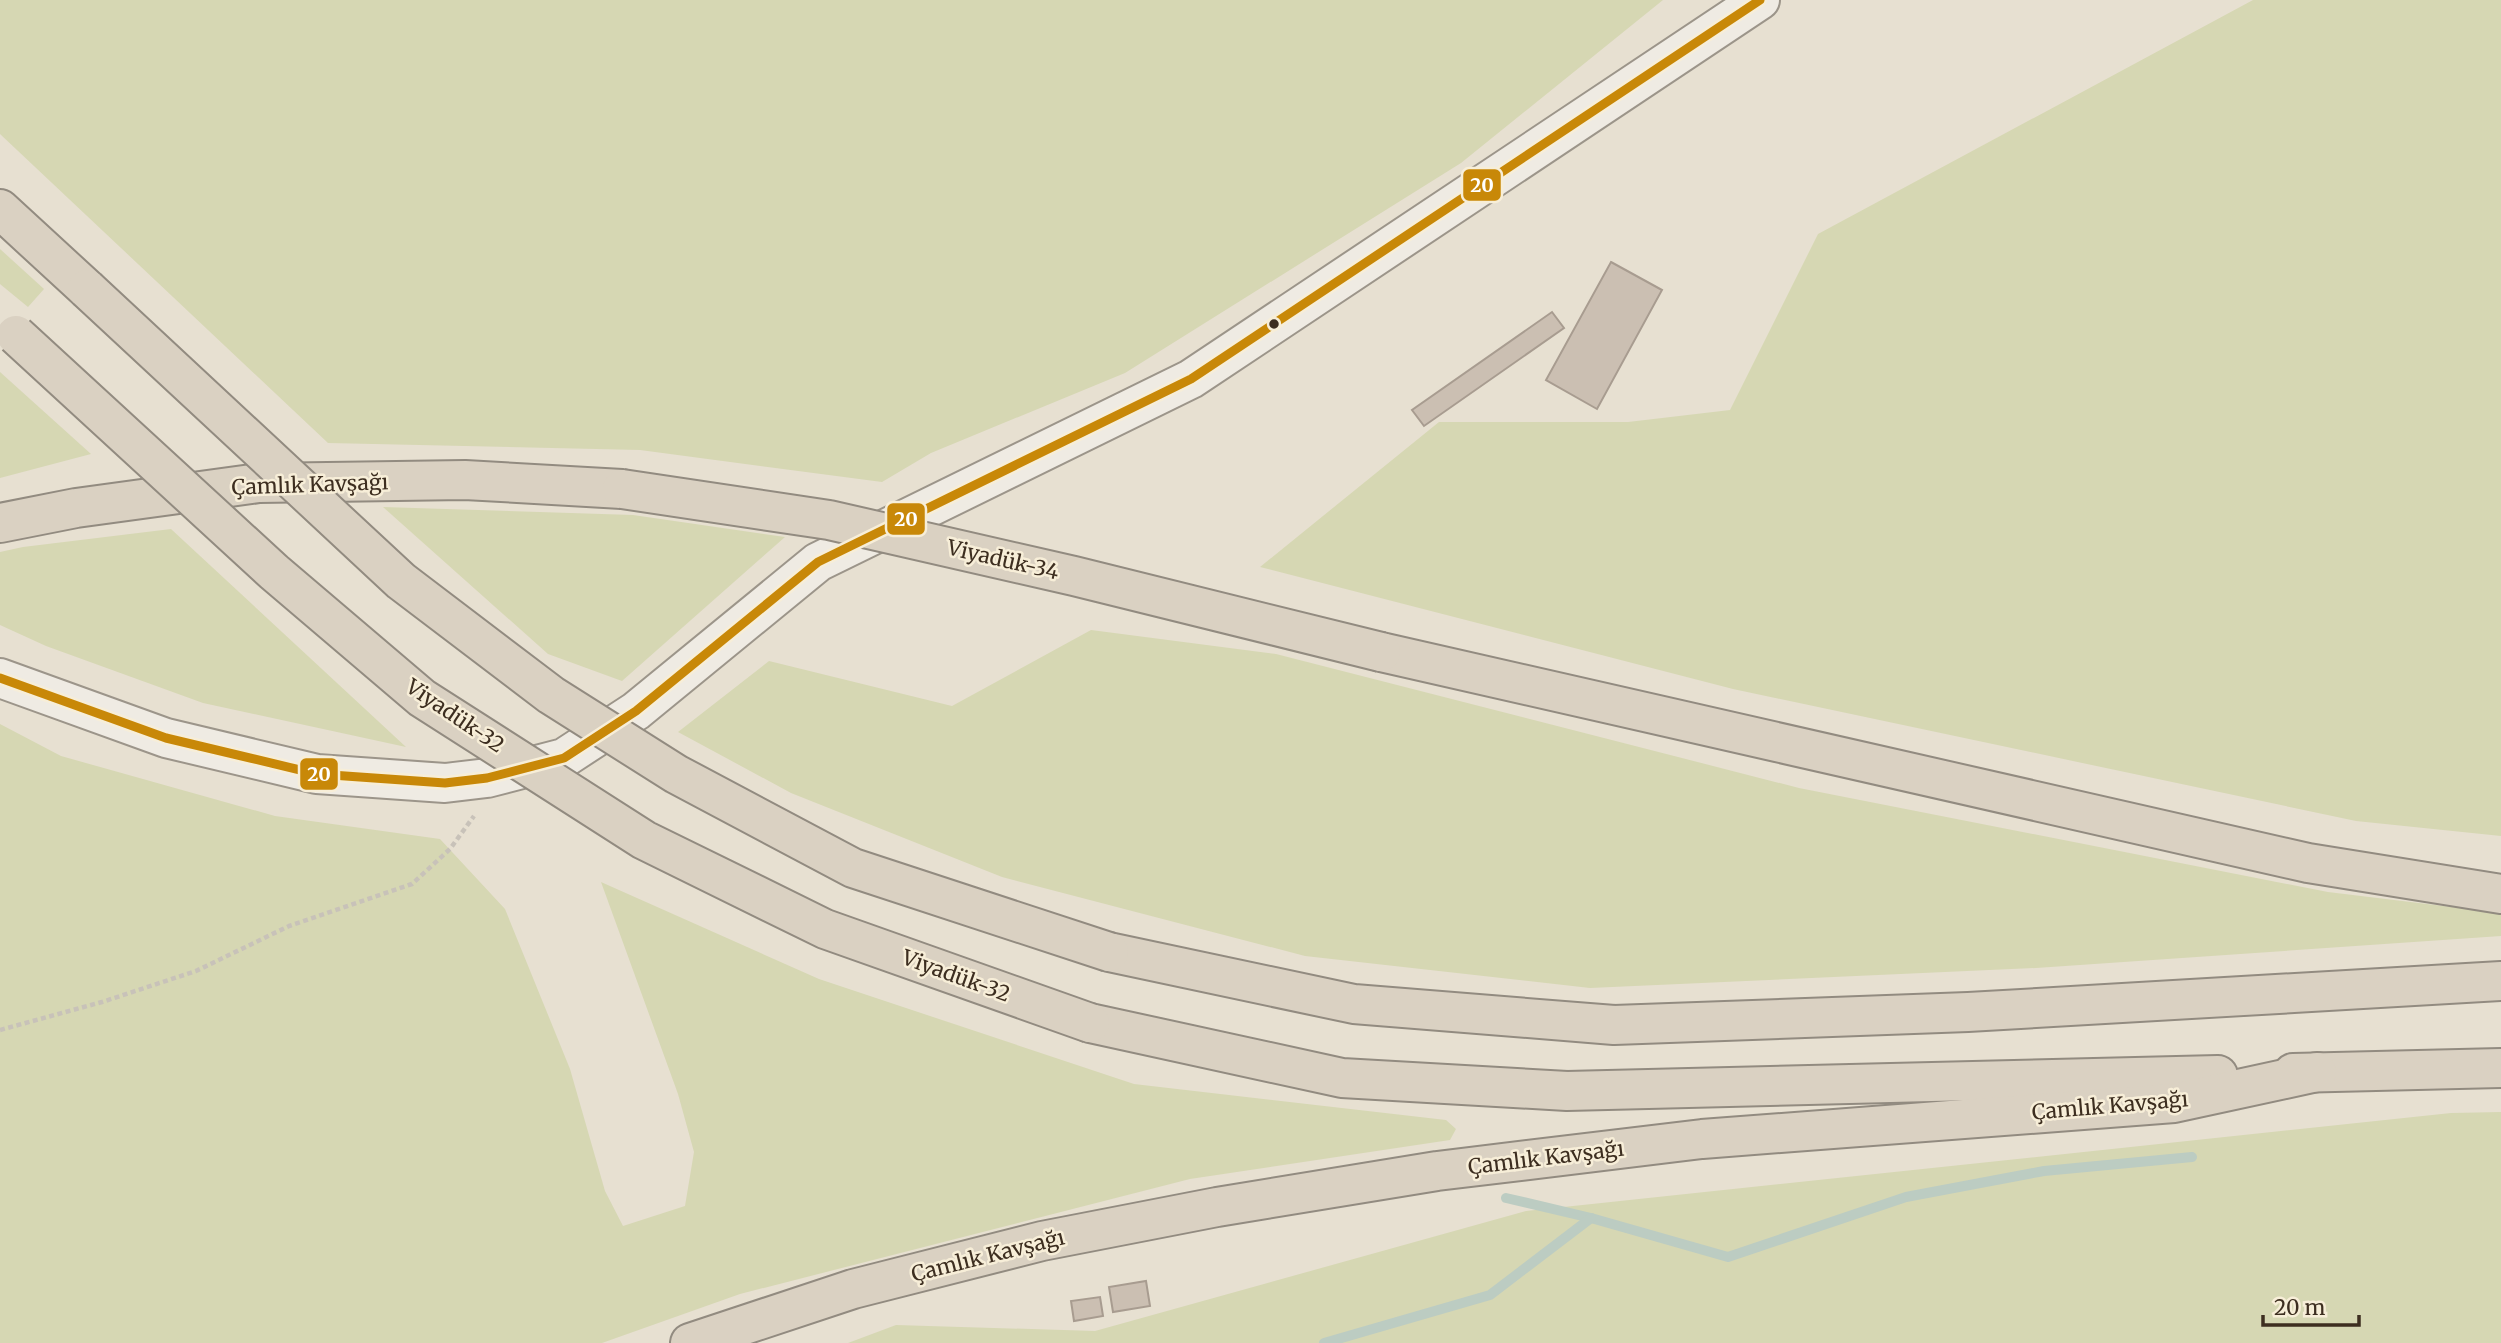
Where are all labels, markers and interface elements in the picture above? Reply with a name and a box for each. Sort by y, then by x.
line badge: 20 [1462,168,1502,202]
text: 20 [1470,173,1494,197]
unlabelled marker [1267,317,1281,331]
street label: Çamlık Kavşağı [231,468,389,501]
line badge: 20 [886,502,926,536]
text: 20 [894,507,918,531]
street label: Viyadük-34 [944,533,1062,585]
street label: Viyadük-32 [400,672,510,758]
line badge: 20 [299,757,339,791]
text: 20 [307,762,331,786]
street label: Viyadük-32 [897,943,1014,1008]
street label: Çamlık Kavşağı [2031,1085,2189,1126]
street label: Çamlık Kavşağı [1466,1135,1626,1180]
street label: Çamlık Kavşağı [908,1223,1067,1288]
scale bar [2263,1284,2359,1328]
text: 20 m [2274,1294,2326,1321]

